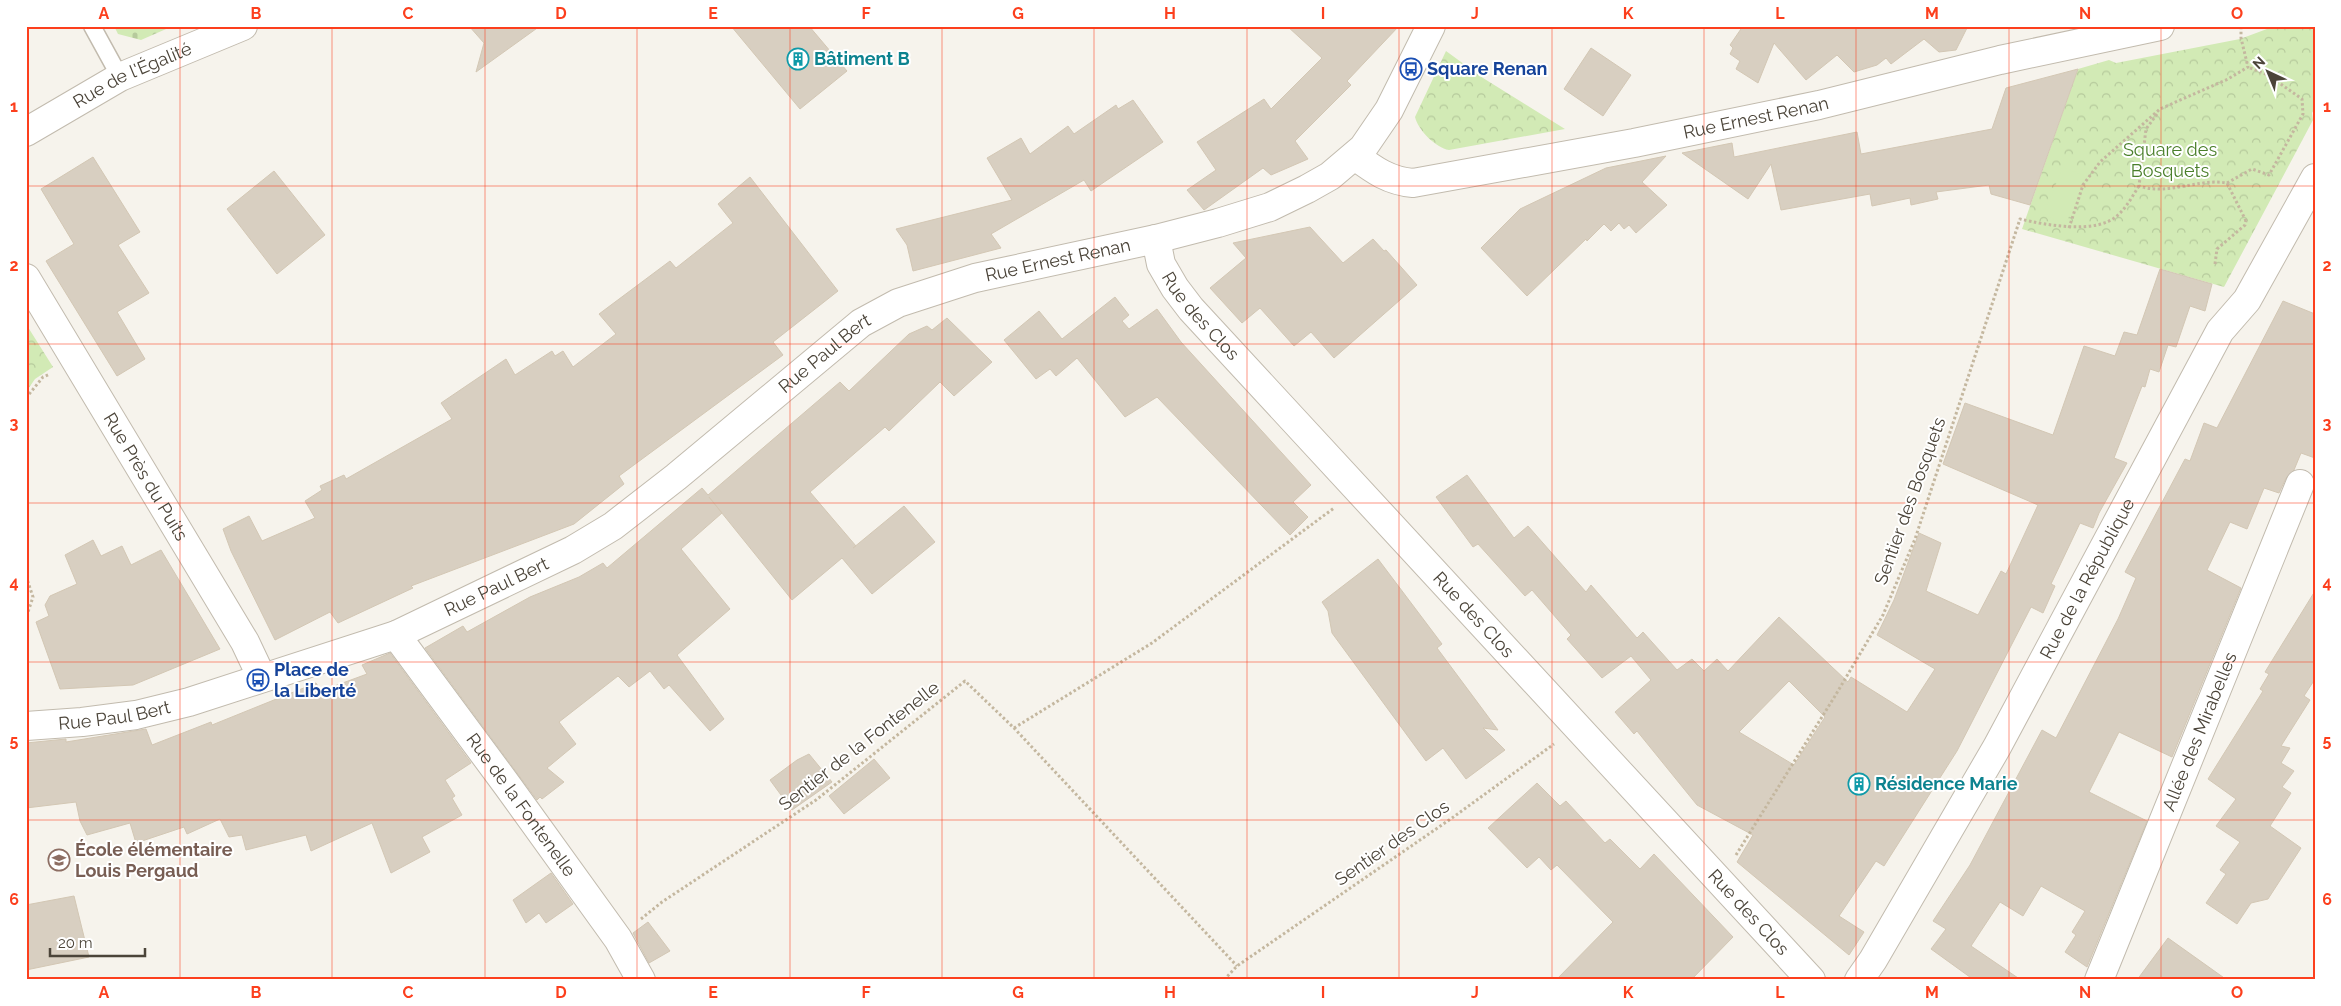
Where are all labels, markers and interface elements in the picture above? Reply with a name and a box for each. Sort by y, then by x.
text: A [99,4,110,23]
text: B [251,4,262,23]
text: C [403,4,414,23]
text: D [555,4,567,23]
text: E [708,4,718,23]
text: F [861,4,871,23]
text: G [1012,4,1024,23]
text: H [1164,4,1176,23]
text: I [1321,4,1325,23]
text: J [1471,4,1479,23]
text: K [1623,4,1634,23]
text: L [1775,4,1785,23]
text: M [1925,4,1939,23]
text: N [2079,4,2091,23]
text: O [2231,4,2243,23]
street label: Rue de l'Égalité [69,37,195,112]
building icon: Bâtiment B [786,47,810,71]
place label: Bâtiment B [814,48,910,69]
north arrow [2244,48,2294,98]
text: N [2250,53,2268,72]
bus stop icon: Square Renan [1399,57,1423,81]
place label: Square Renan [1427,58,1547,79]
street label: Rue Ernest Renan [1681,92,1831,143]
text: 1 [10,97,18,116]
text: 1 [2323,97,2331,116]
park label: Square des Bosquets [2123,139,2217,181]
street label: Rue Ernest Renan [983,234,1132,286]
text: 2 [9,256,19,275]
text: 2 [2322,256,2332,275]
street label: Rue des Clos [1158,268,1244,364]
street label: Rue Paul Bert [774,309,874,397]
street label: Rue Près du Puits [99,409,193,545]
text: 3 [10,414,19,433]
street label: Sentier des Bosquets [1870,414,1950,587]
text: 3 [2323,414,2332,433]
street label: Rue de la République [2035,494,2139,662]
street label: Rue Paul Bert [441,552,552,620]
street label: Rue des Clos [1429,567,1519,662]
text: 4 [9,573,19,592]
text: 4 [2322,573,2332,592]
street label: Allée des Mirabelles [2158,649,2241,814]
place label: Place de la Liberté [274,659,356,701]
bus stop icon: Place de la Liberté [246,668,270,692]
street label: Sentier de la Fontenelle [774,676,943,815]
street label: Rue Paul Bert [58,696,172,734]
street label: Rue de la Fontenelle [462,729,581,881]
text: 5 [10,731,19,750]
text: 5 [2323,731,2332,750]
building icon: Résidence Marie [1847,772,1871,796]
place label: Résidence Marie [1875,773,2018,794]
street label: Sentier des Clos [1331,795,1453,890]
place label: École élémentaire Louis Pergaud [75,839,233,881]
school or university icon: École élémentaire Louis Pergaud [47,848,71,872]
street label: Rue des Clos [1704,865,1794,959]
text: 6 [9,890,19,909]
text: 6 [2322,890,2332,909]
scale bar [50,926,145,958]
text: 20 m [58,934,93,952]
text: A [99,983,110,1002]
text: B [251,983,262,1002]
text: C [403,983,414,1002]
text: D [555,983,567,1002]
text: E [708,983,718,1002]
text: F [861,983,871,1002]
text: G [1012,983,1024,1002]
text: H [1164,983,1176,1002]
text: I [1321,983,1325,1002]
text: J [1471,983,1479,1002]
text: K [1623,983,1634,1002]
text: L [1775,983,1785,1002]
text: M [1925,983,1939,1002]
text: N [2079,983,2091,1002]
text: O [2231,983,2243,1002]

